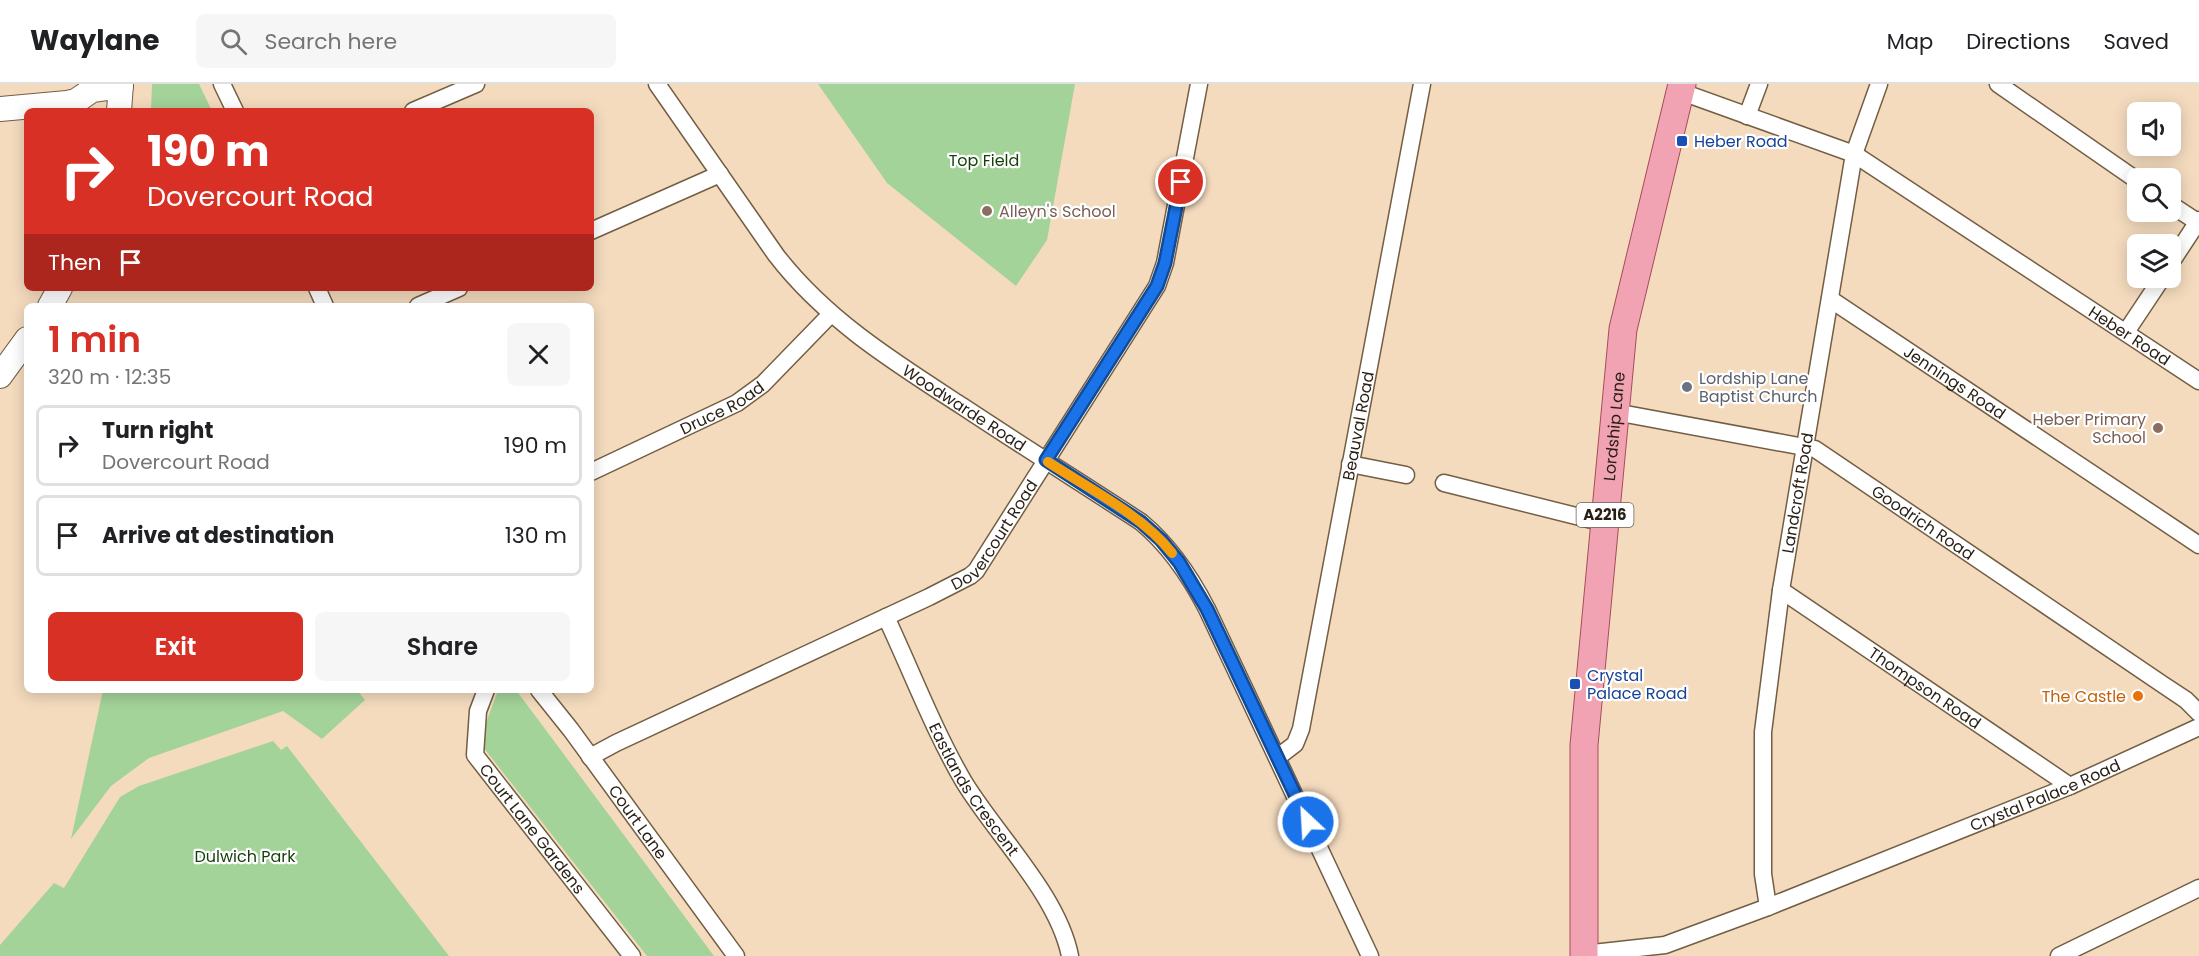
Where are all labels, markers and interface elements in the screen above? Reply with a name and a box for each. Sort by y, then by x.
search box [196,14,616,68]
text: Waylane [30,21,160,60]
icon: search [217,25,250,58]
text: Search here [265,26,397,57]
text: Map [1887,27,1933,56]
text: Directions [1966,27,2070,56]
text: Saved [2103,27,2169,56]
map controls [2127,102,2181,288]
button: sound [2127,102,2181,156]
text: 190 m [147,122,269,181]
place label: Heber Road [1694,130,1788,153]
icon: right [48,132,126,210]
marker: Heber Road [1675,134,1689,148]
park label: Top Field [949,149,1019,172]
pin [1155,156,1206,207]
icon: arrive [1164,165,1197,198]
button: search [2127,168,2181,222]
text: Dovercourt Road [147,178,374,215]
place label: Alleyn's School [999,200,1116,223]
marker: Alleyn's School [980,204,994,218]
button: layers [2127,234,2181,288]
icon: arrive [114,246,147,279]
text: Then [48,247,102,278]
street label: Heber Road [2084,300,2175,371]
text: 1 min [48,314,141,365]
button: close [507,323,570,386]
street label: Jennings Road [1899,340,2010,425]
street label: Woodwarde Road [898,359,1030,457]
text: 320 m · 12:35 [48,363,171,391]
place label: Lordship Lane Baptist Church [1699,367,1817,408]
street label: Beauval Road [1337,370,1380,482]
street label: Lordship Lane [1598,371,1631,482]
street label: Druce Road [676,376,769,440]
marker: Lordship Lane Baptist Church [1680,380,1694,394]
place label: Heber Primary School [2033,408,2146,449]
text: Turn right [102,415,213,446]
marker: Heber Primary School [2151,421,2165,435]
icon: right [51,429,84,462]
text: 190 m [504,430,567,461]
street label: Landcroft Road [1776,431,1819,555]
text: Dovercourt Road [102,448,270,476]
street label: Dovercourt Road [947,475,1043,596]
street label: Goodrich Road [1867,480,1979,566]
road number: A2216 [1576,503,1634,527]
icon: arrive [51,519,84,552]
text: Arrive at destination [102,520,334,551]
text: 130 m [505,520,567,551]
button: Exit [48,612,303,681]
button: Share [315,612,570,681]
street label: Thompson Road [1864,642,1985,734]
place label: Crystal Palace Road [1587,664,1687,705]
marker: Crystal Palace Road [1568,677,1582,691]
place label: The Castle [2042,685,2126,708]
marker: The Castle [2131,689,2145,703]
street label: Eastlands Crescent [923,719,1025,861]
street label: Crystal Palace Road [1966,754,2124,837]
street label: Court Lane Gardens [474,759,590,899]
street label: Court Lane [603,780,673,864]
position arrow [1276,790,1340,854]
park label: Dulwich Park [194,845,296,868]

